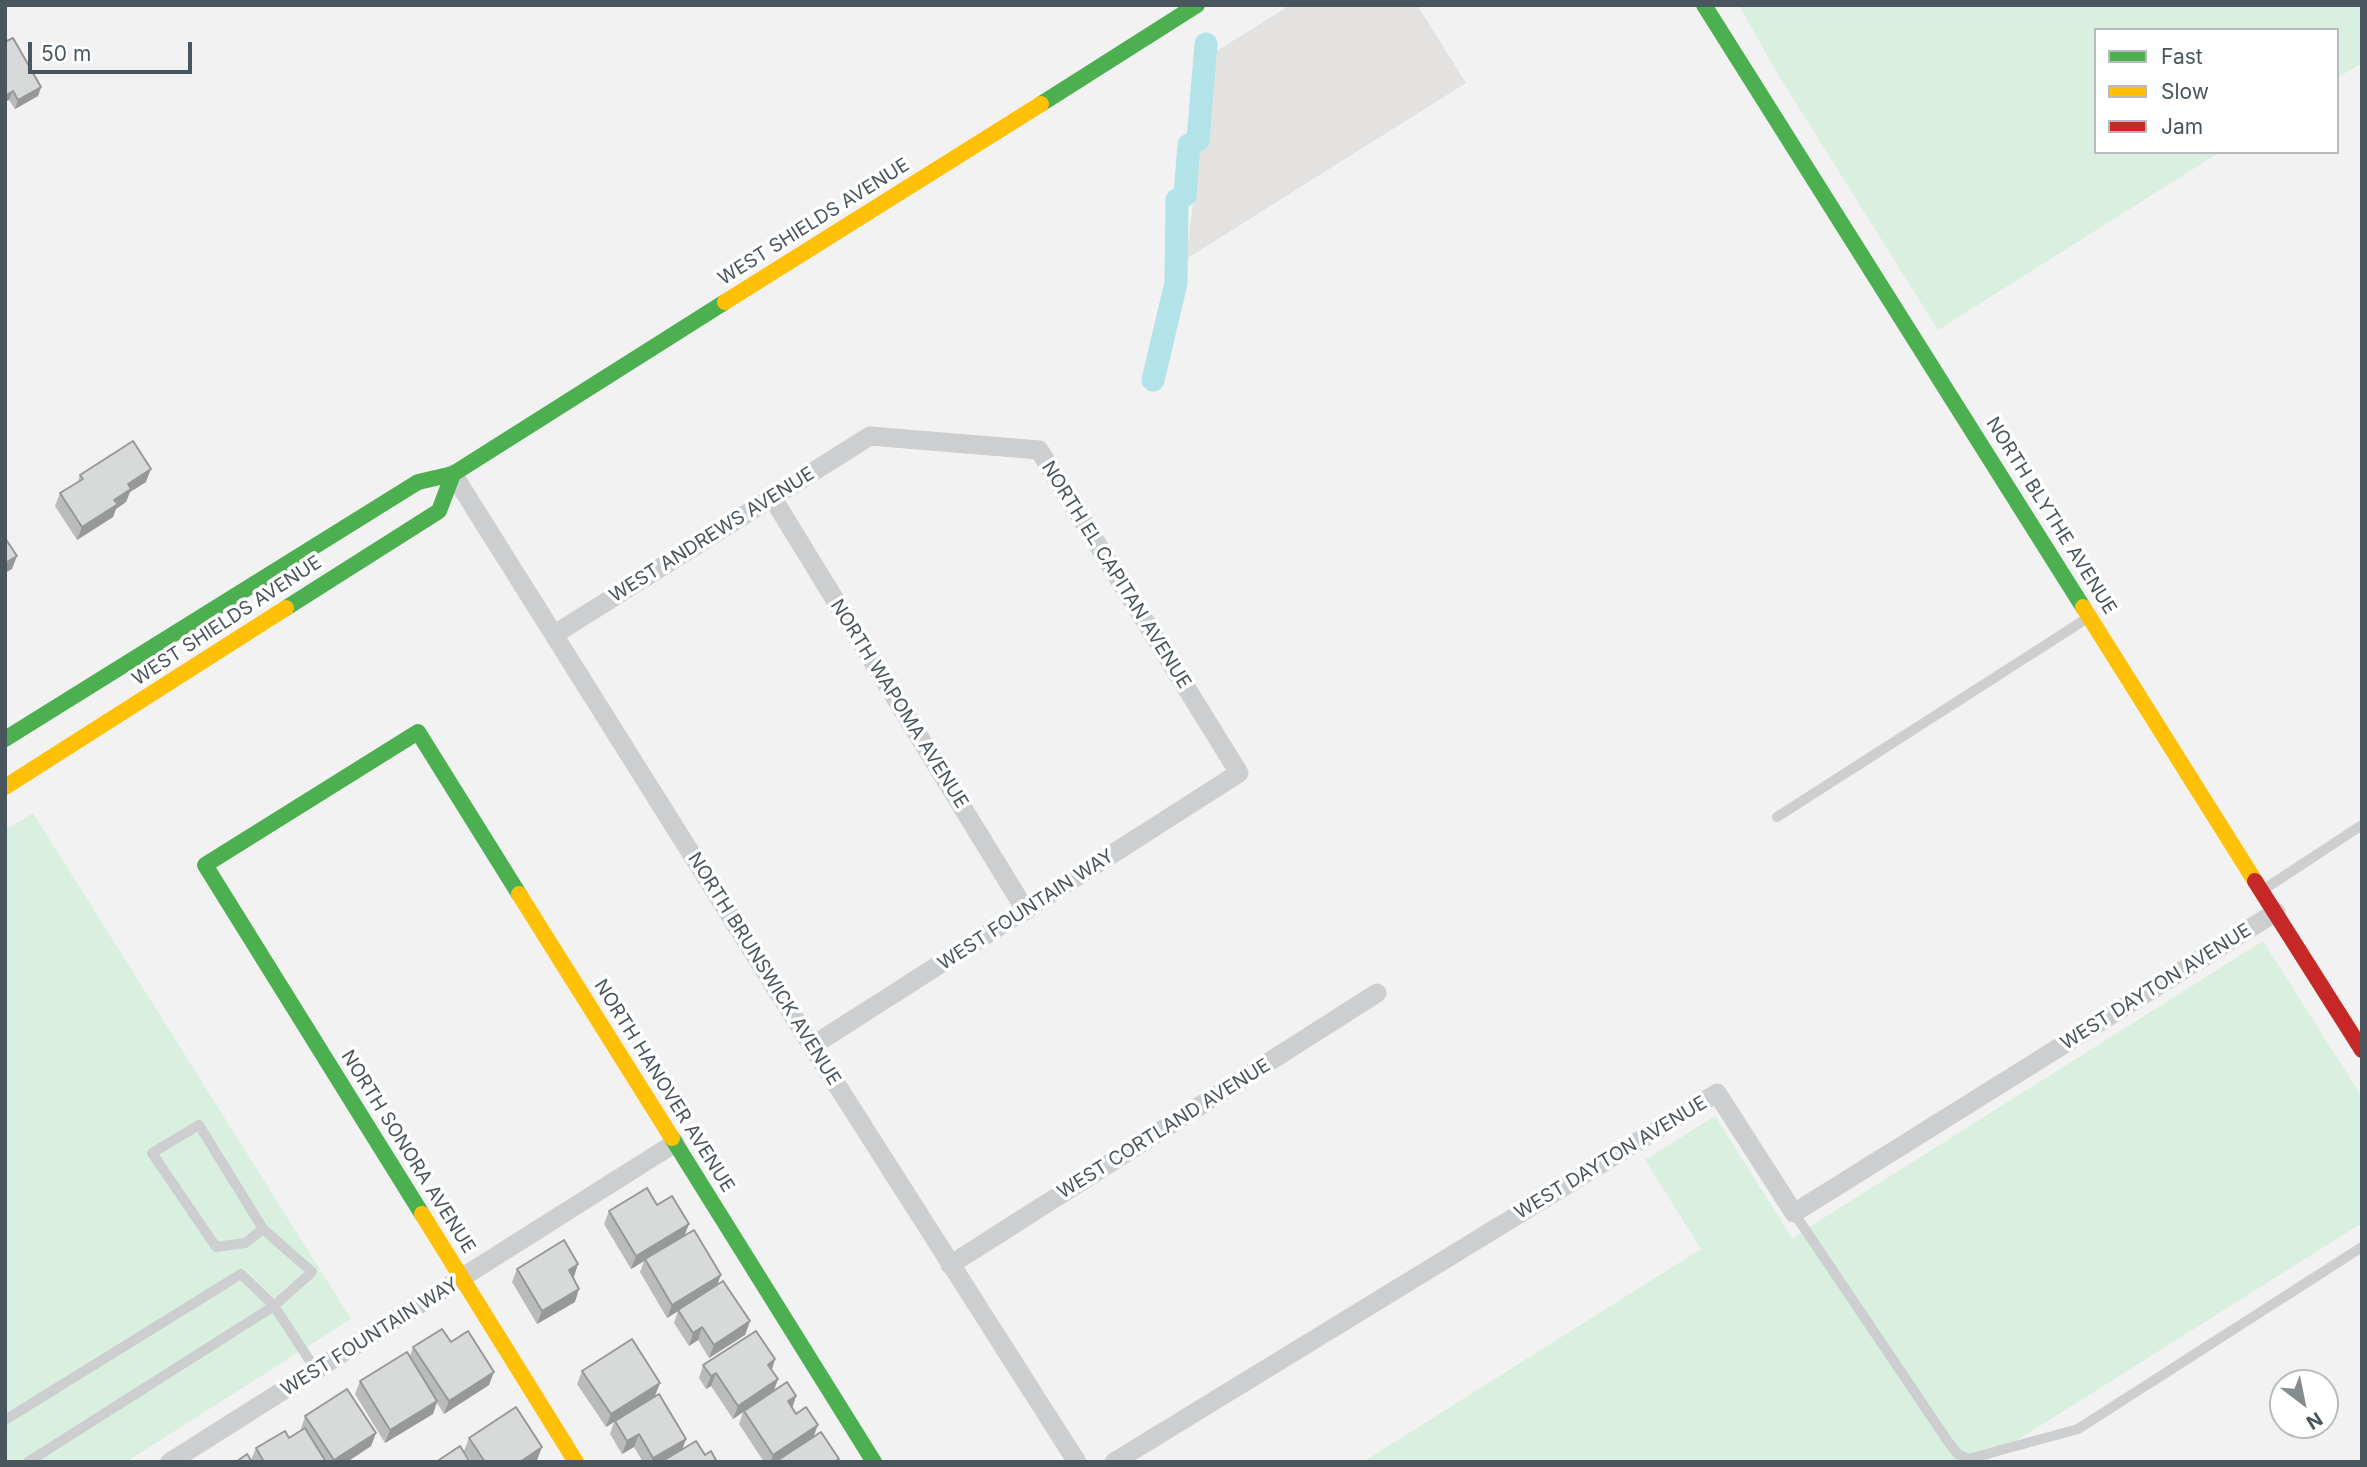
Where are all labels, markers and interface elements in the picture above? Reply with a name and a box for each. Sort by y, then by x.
scale bar [32,28,196,72]
legend [2094,28,2339,154]
text: 50 m [41,41,91,66]
text: Fast [2161,44,2203,69]
text: Slow [2161,79,2209,104]
text: Jam [2161,114,2203,139]
street label: WEST SHIELDS AVENUE [714,154,914,290]
street label: NORTH BLYTHE AVENUE [1981,413,2121,619]
street label: NORTH EL CAPITAN AVENUE [1036,457,1196,693]
street label: WEST ANDREWS AVENUE [605,462,819,608]
street label: WEST SHIELDS AVENUE [128,551,326,691]
street label: NORTH WAPOMA AVENUE [825,595,973,813]
street label: WEST FOUNTAIN WAY [934,845,1118,975]
street label: NORTH BRUNSWICK AVENUE [683,848,845,1090]
street label: WEST DAYTON AVENUE [2057,919,2255,1055]
street label: NORTH HANOVER AVENUE [589,975,739,1197]
street label: NORTH SONORA AVENUE [336,1046,480,1258]
street label: WEST CORTLAND AVENUE [1054,1054,1274,1204]
street label: WEST DAYTON AVENUE [1511,1092,1711,1224]
street label: WEST FOUNTAIN WAY [277,1273,463,1401]
north arrow [2269,1369,2339,1439]
text: N [2302,1407,2327,1434]

